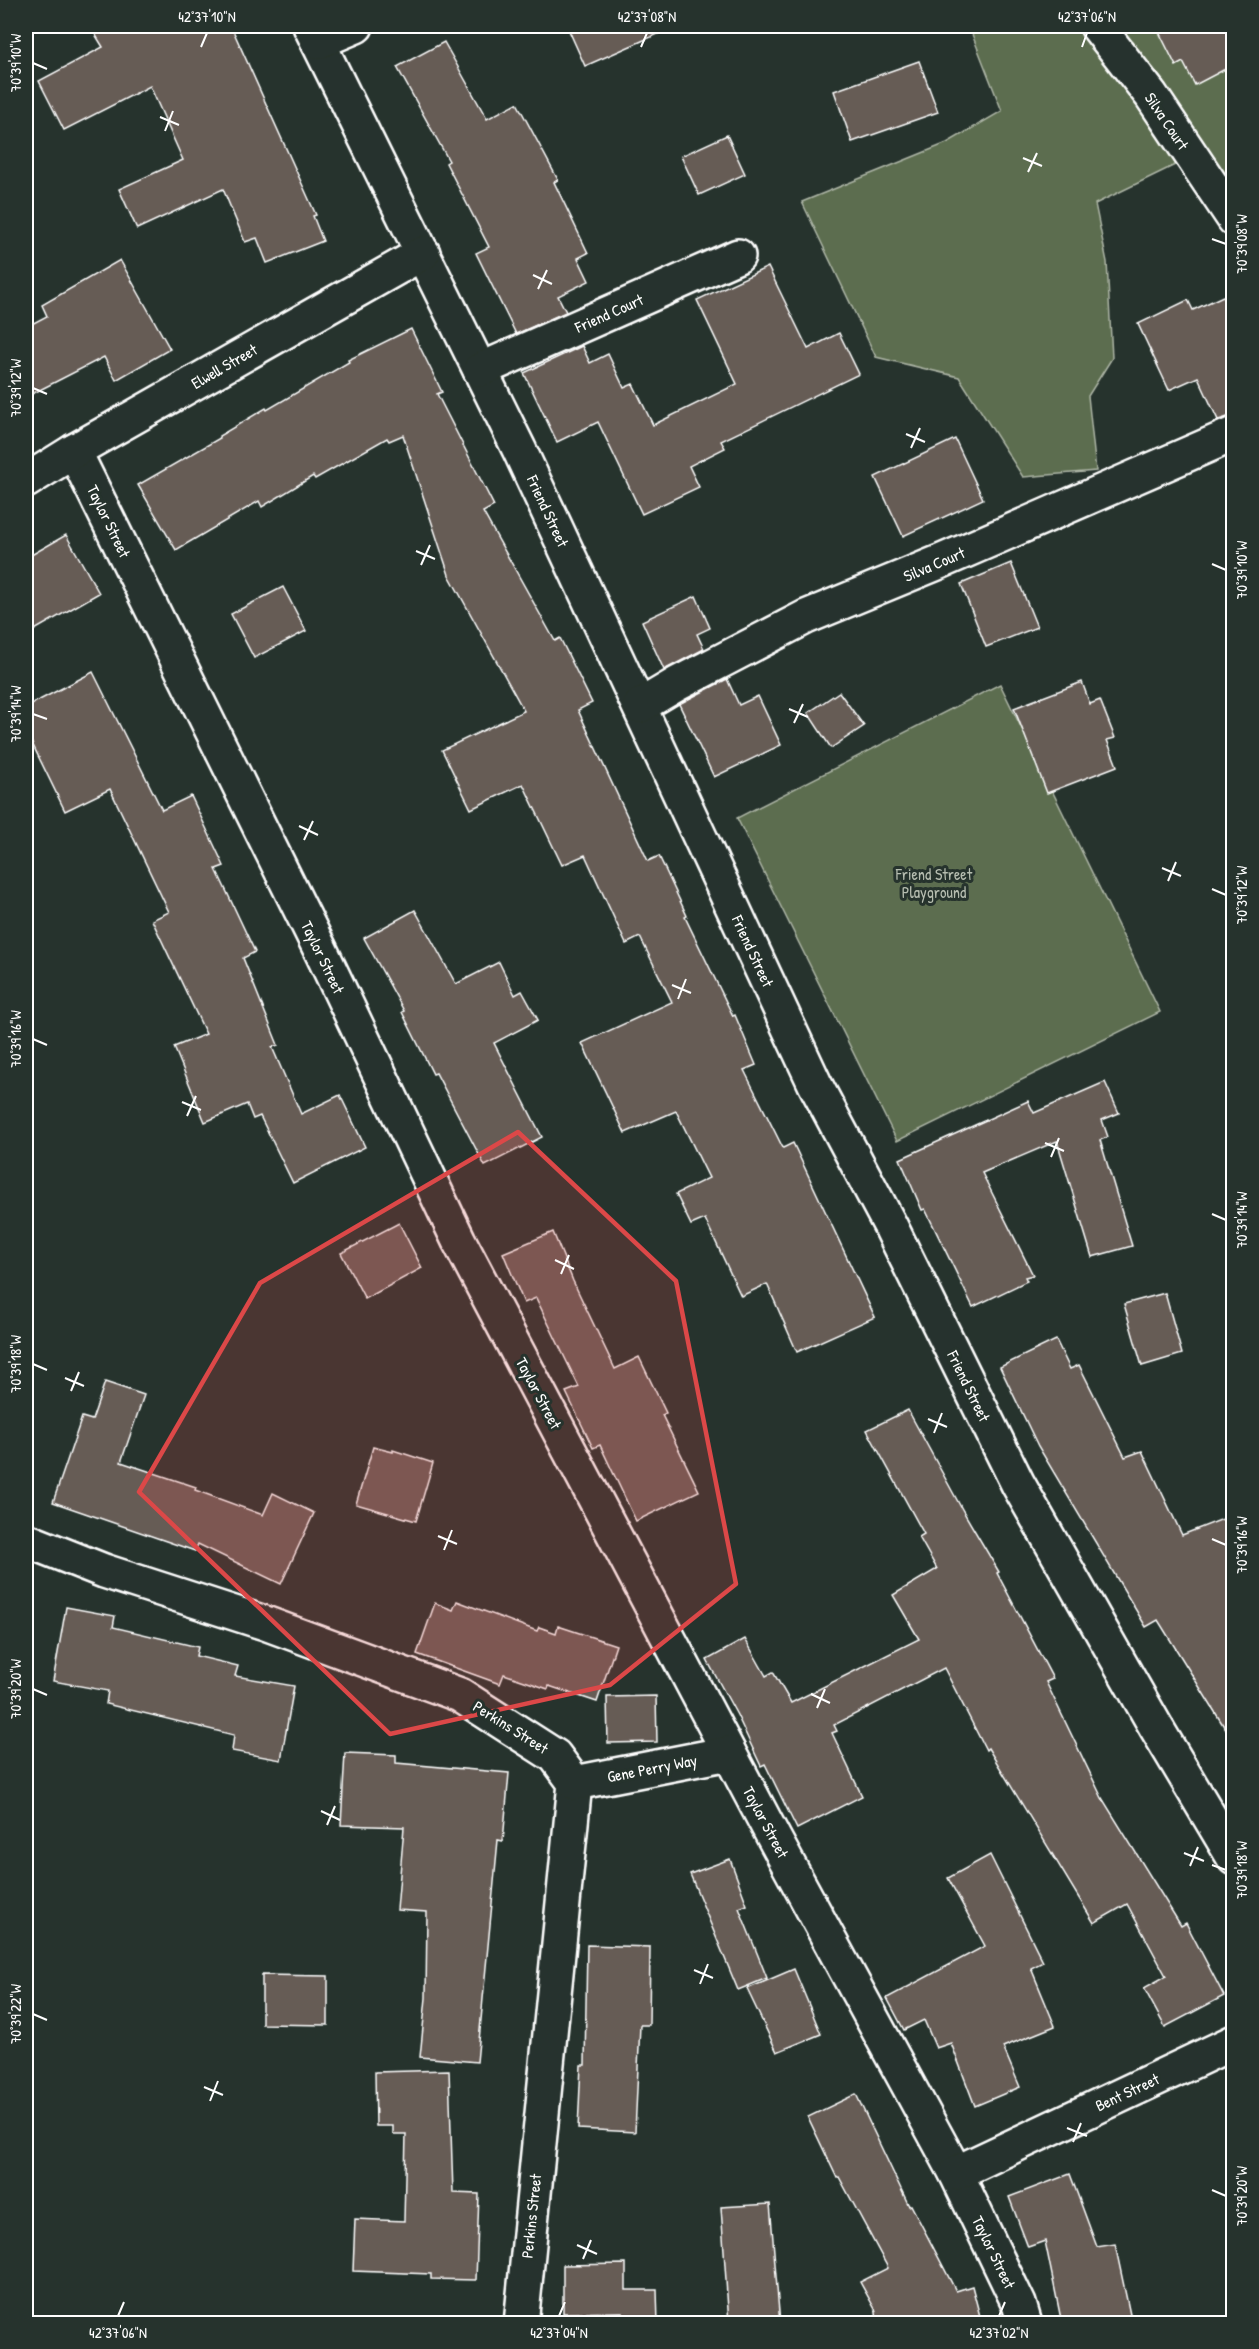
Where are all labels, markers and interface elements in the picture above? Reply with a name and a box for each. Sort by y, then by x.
text: 42°37'10"N [178,6,236,27]
text: 42°37'08"N [618,6,676,27]
text: 42°37'06"N [1058,6,1116,27]
text: 70°39'10"W [5,33,26,92]
street label: Silva Court [1140,88,1195,154]
text: 70°39'08"W [1231,214,1252,274]
street label: Friend Court [570,288,647,338]
street label: Elwell Street [187,338,262,394]
text: 70°39'12"W [5,358,26,417]
street label: Friend Street [521,471,574,551]
street label: Taylor Street [82,481,136,561]
text: 70°39'10"W [1231,540,1252,599]
street label: Silva Court [900,541,969,587]
text: 70°39'14"W [5,685,26,743]
park label: Friend Street Playground [895,863,973,903]
text: 70°39'12"W [1231,865,1252,924]
street label: Friend Street [726,911,779,991]
street label: Taylor Street [296,917,350,997]
text: 70°39'16"W [5,1009,26,1068]
text: 70°39'14"W [1231,1191,1252,1249]
text: 70°39'18"W [5,1334,26,1393]
street label: Friend Street [942,1346,996,1426]
street label: Taylor Street [511,1353,567,1433]
text: 70°39'16"W [1231,1515,1252,1574]
text: 70°39'20"W [5,1658,26,1719]
street label: Perkins Street [469,1695,553,1759]
street label: Gene Perry Way [605,1748,699,1787]
street label: Taylor Street [738,1782,794,1862]
text: 70°39'18"W [1231,1840,1252,1899]
text: 70°39'22"W [5,1983,26,2044]
street label: Bent Street [1091,2067,1163,2116]
text: 70°39'20"W [1231,2165,1252,2226]
street label: Perkins Street [516,2172,546,2259]
street label: Taylor Street [967,2212,1021,2292]
text: 42°37'06"N [89,2322,147,2343]
text: 42°37'04"N [530,2322,588,2343]
text: 42°37'02"N [970,2322,1029,2343]

